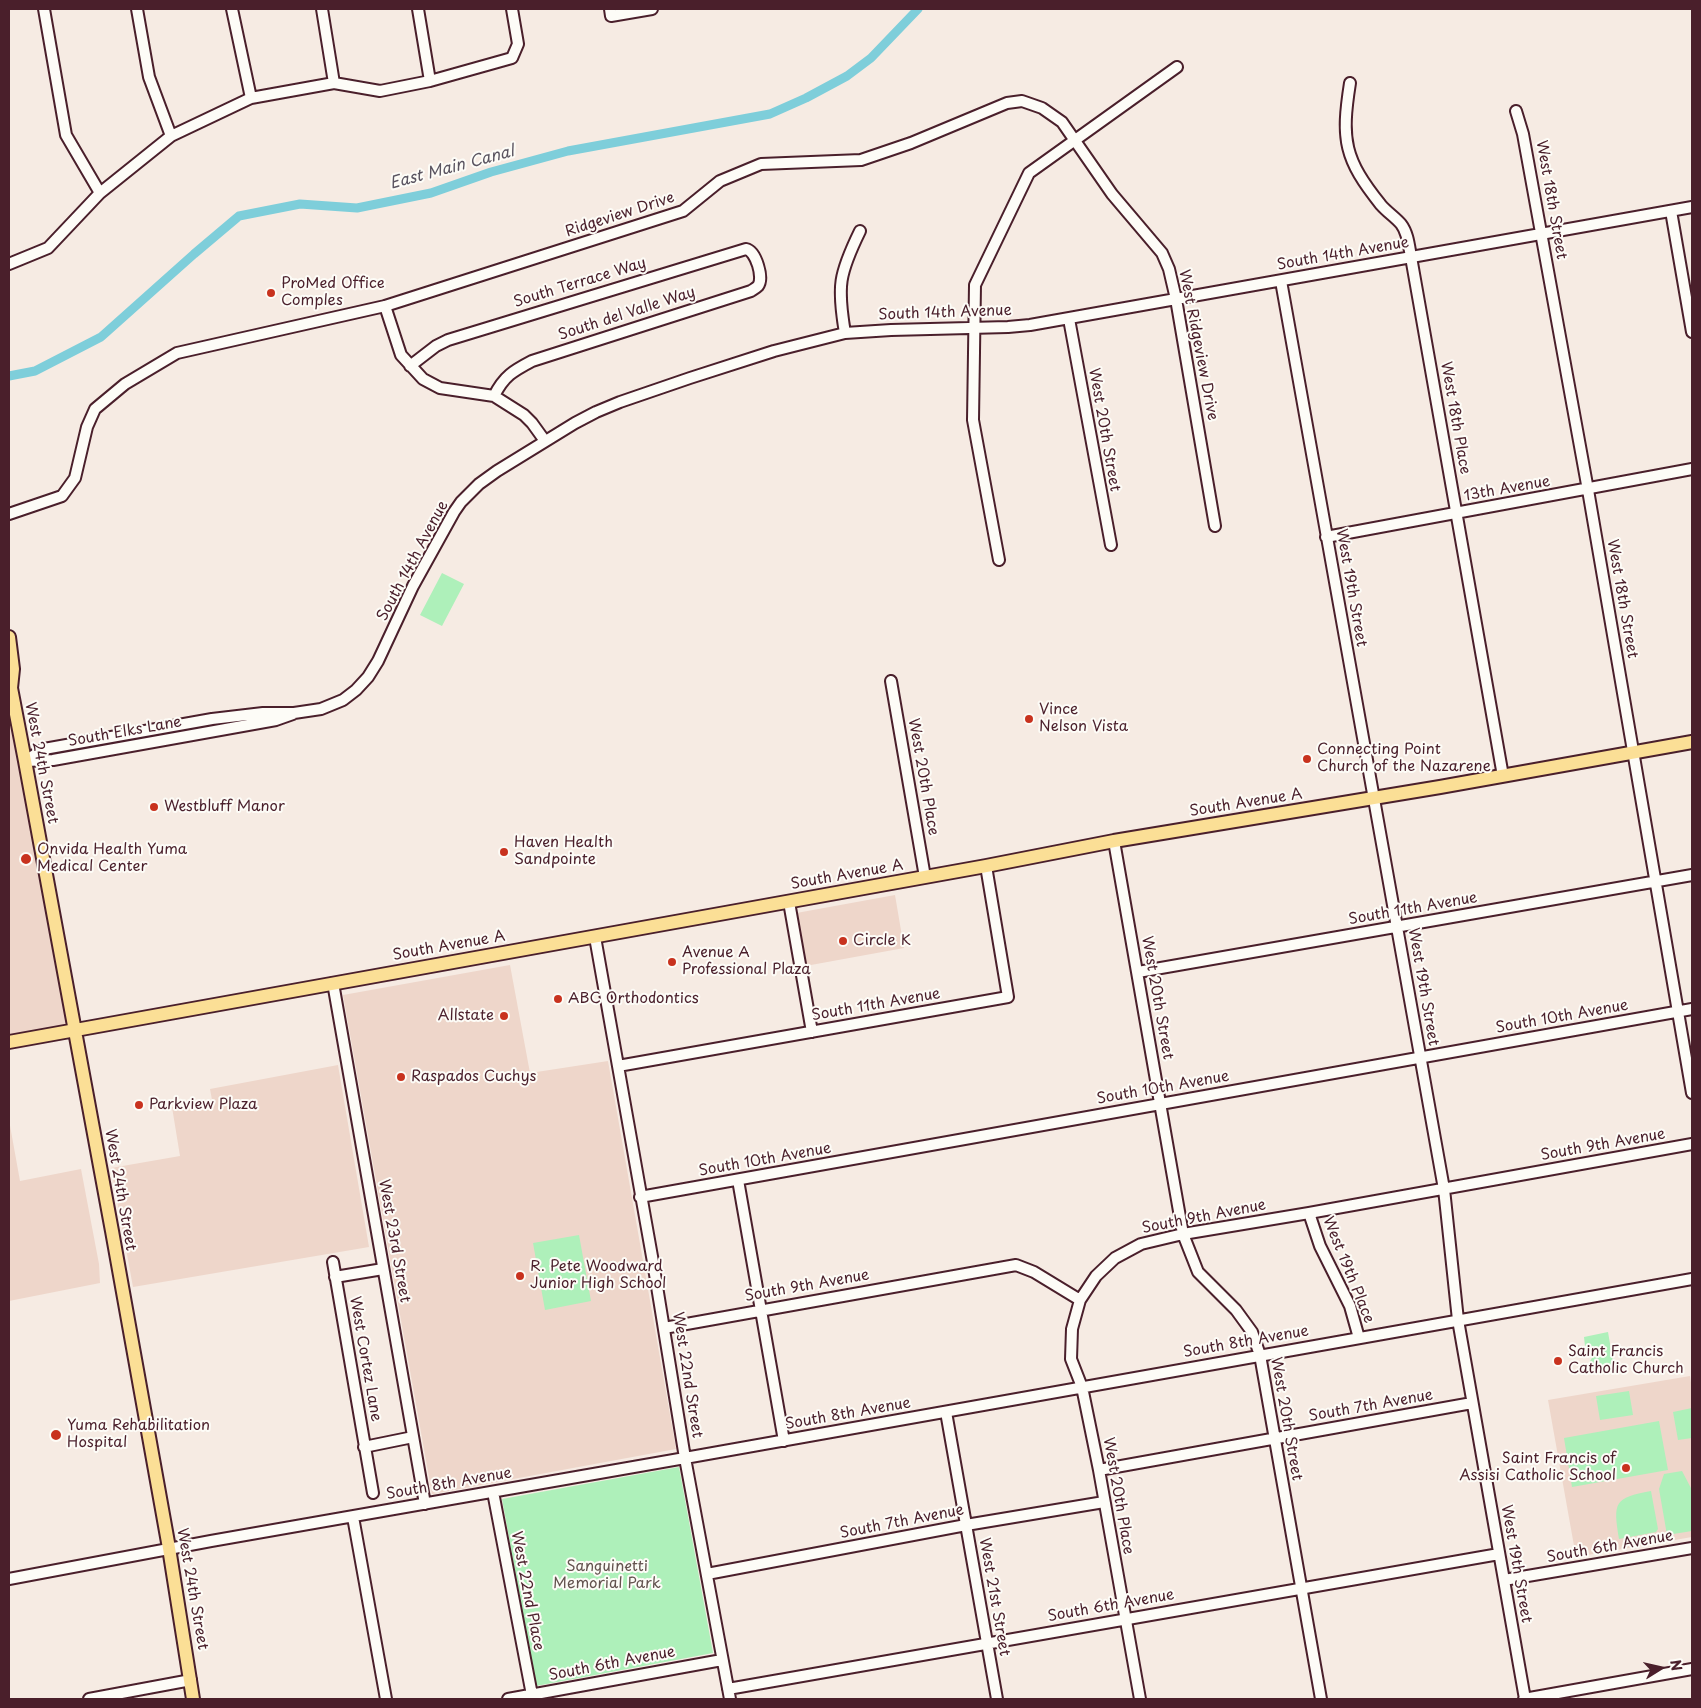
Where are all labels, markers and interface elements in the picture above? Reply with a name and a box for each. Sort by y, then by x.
street label: West 18th Street [1532,139,1570,261]
water label: East Main Canal [388,142,516,194]
street label: Ridgeview Drive [563,189,677,241]
street label: South 14th Avenue [1276,234,1410,274]
street label: South Terrace Way [512,254,648,312]
street label: West Ridgeview Drive [1175,268,1221,422]
place label: ProMed Office Comples [281,275,385,310]
street label: South del Valle Way [556,283,698,345]
marker: ProMed Office Comples [265,287,277,299]
street label: South 14th Avenue [878,302,1012,324]
street label: West 18th Place [1436,360,1474,476]
street label: West 20th Street [1084,367,1124,493]
street label: 13th Avenue [1462,473,1552,505]
street label: South 14th Avenue [374,498,452,624]
street label: West 19th Street [1332,528,1370,648]
street label: West 18th Street [1603,538,1641,660]
street label: West 24th Street [20,701,62,825]
place label: Vince Nelson Vista [1039,701,1128,736]
street label: South Elks Lane [67,713,183,751]
marker: Vince Nelson Vista [1023,713,1035,725]
street label: West 20th Place [904,717,942,837]
place label: Connecting Point Church of the Nazarene [1317,741,1491,776]
marker: Connecting Point Church of the Nazarene [1301,753,1313,765]
street label: South Avenue A [1188,785,1304,821]
place label: Westbluff Manor [164,798,285,816]
marker: Westbluff Manor [148,801,160,813]
place label: Haven Health Sandpointe [514,834,613,869]
place label: Onvida Health Yuma Medical Center [37,841,187,876]
marker: Haven Health Sandpointe [498,846,510,858]
marker: Onvida Health Yuma Medical Center [19,852,33,866]
street label: South Avenue A [789,856,905,894]
street label: South 11th Avenue [1347,889,1479,929]
street label: South Avenue A [391,927,507,965]
street label: West 19th Street [1404,927,1442,1047]
place label: Circle K [853,932,911,950]
marker: Circle K [837,935,849,947]
street label: West 20th Street [1137,935,1177,1061]
place label: Avenue A Professional Plaza [682,944,811,979]
marker: Avenue A Professional Plaza [666,956,678,968]
street label: South 11th Avenue [810,985,942,1025]
place label: ABC Orthodontics [568,990,699,1008]
marker: ABC Orthodontics [552,993,564,1005]
street label: South 10th Avenue [1494,996,1630,1038]
place label: Allstate [438,1007,494,1025]
marker: Allstate [498,1010,510,1022]
street label: South 10th Avenue [1095,1067,1231,1109]
place label: Raspados Cuchys [411,1068,536,1086]
marker: Raspados Cuchys [395,1071,407,1083]
place label: Parkview Plaza [149,1096,257,1114]
marker: Parkview Plaza [133,1099,145,1111]
street label: South 9th Avenue [1539,1125,1667,1165]
street label: West 24th Street [100,1128,140,1252]
street label: South 10th Avenue [697,1139,833,1181]
street label: West 23rd Street [374,1178,414,1304]
street label: South 9th Avenue [1140,1196,1268,1238]
street label: West 19th Place [1318,1214,1378,1326]
place label: R. Pete Woodward Junior High School [530,1258,666,1293]
street label: South 9th Avenue [743,1266,871,1306]
marker: R. Pete Woodward Junior High School [514,1270,526,1282]
street label: West Cortez Lane [345,1295,385,1423]
street label: West 22nd Street [668,1311,706,1439]
street label: South 8th Avenue [1182,1322,1310,1362]
place label: Saint Francis Catholic Church [1568,1343,1684,1378]
marker: Saint Francis Catholic Church [1552,1355,1564,1367]
street label: West 20th Street [1266,1356,1306,1482]
street label: South 7th Avenue [1308,1386,1434,1426]
street label: South 8th Avenue [784,1394,912,1434]
place label: Yuma Rehabilitation Hospital [67,1417,210,1452]
marker: Yuma Rehabilitation Hospital [49,1428,63,1442]
street label: West 20th Place [1099,1436,1137,1556]
place label: Saint Francis of Assisi Catholic School [1459,1450,1616,1485]
marker: Saint Francis of Assisi Catholic School [1620,1462,1632,1474]
street label: South 8th Avenue [385,1464,513,1504]
street label: South 7th Avenue [839,1501,965,1543]
street label: West 19th Street [1497,1504,1535,1624]
street label: West 24th Street [172,1527,212,1651]
street label: South 6th Avenue [1545,1527,1675,1567]
street label: West 22nd Place [507,1530,547,1652]
street label: West 21st Street [975,1536,1013,1658]
park label: Sanguinetti Memorial Park [553,1558,661,1593]
street label: South 6th Avenue [1046,1586,1176,1626]
street label: South 6th Avenue [547,1643,677,1685]
north arrow [1636,1643,1686,1693]
text: N [1665,1658,1688,1673]

